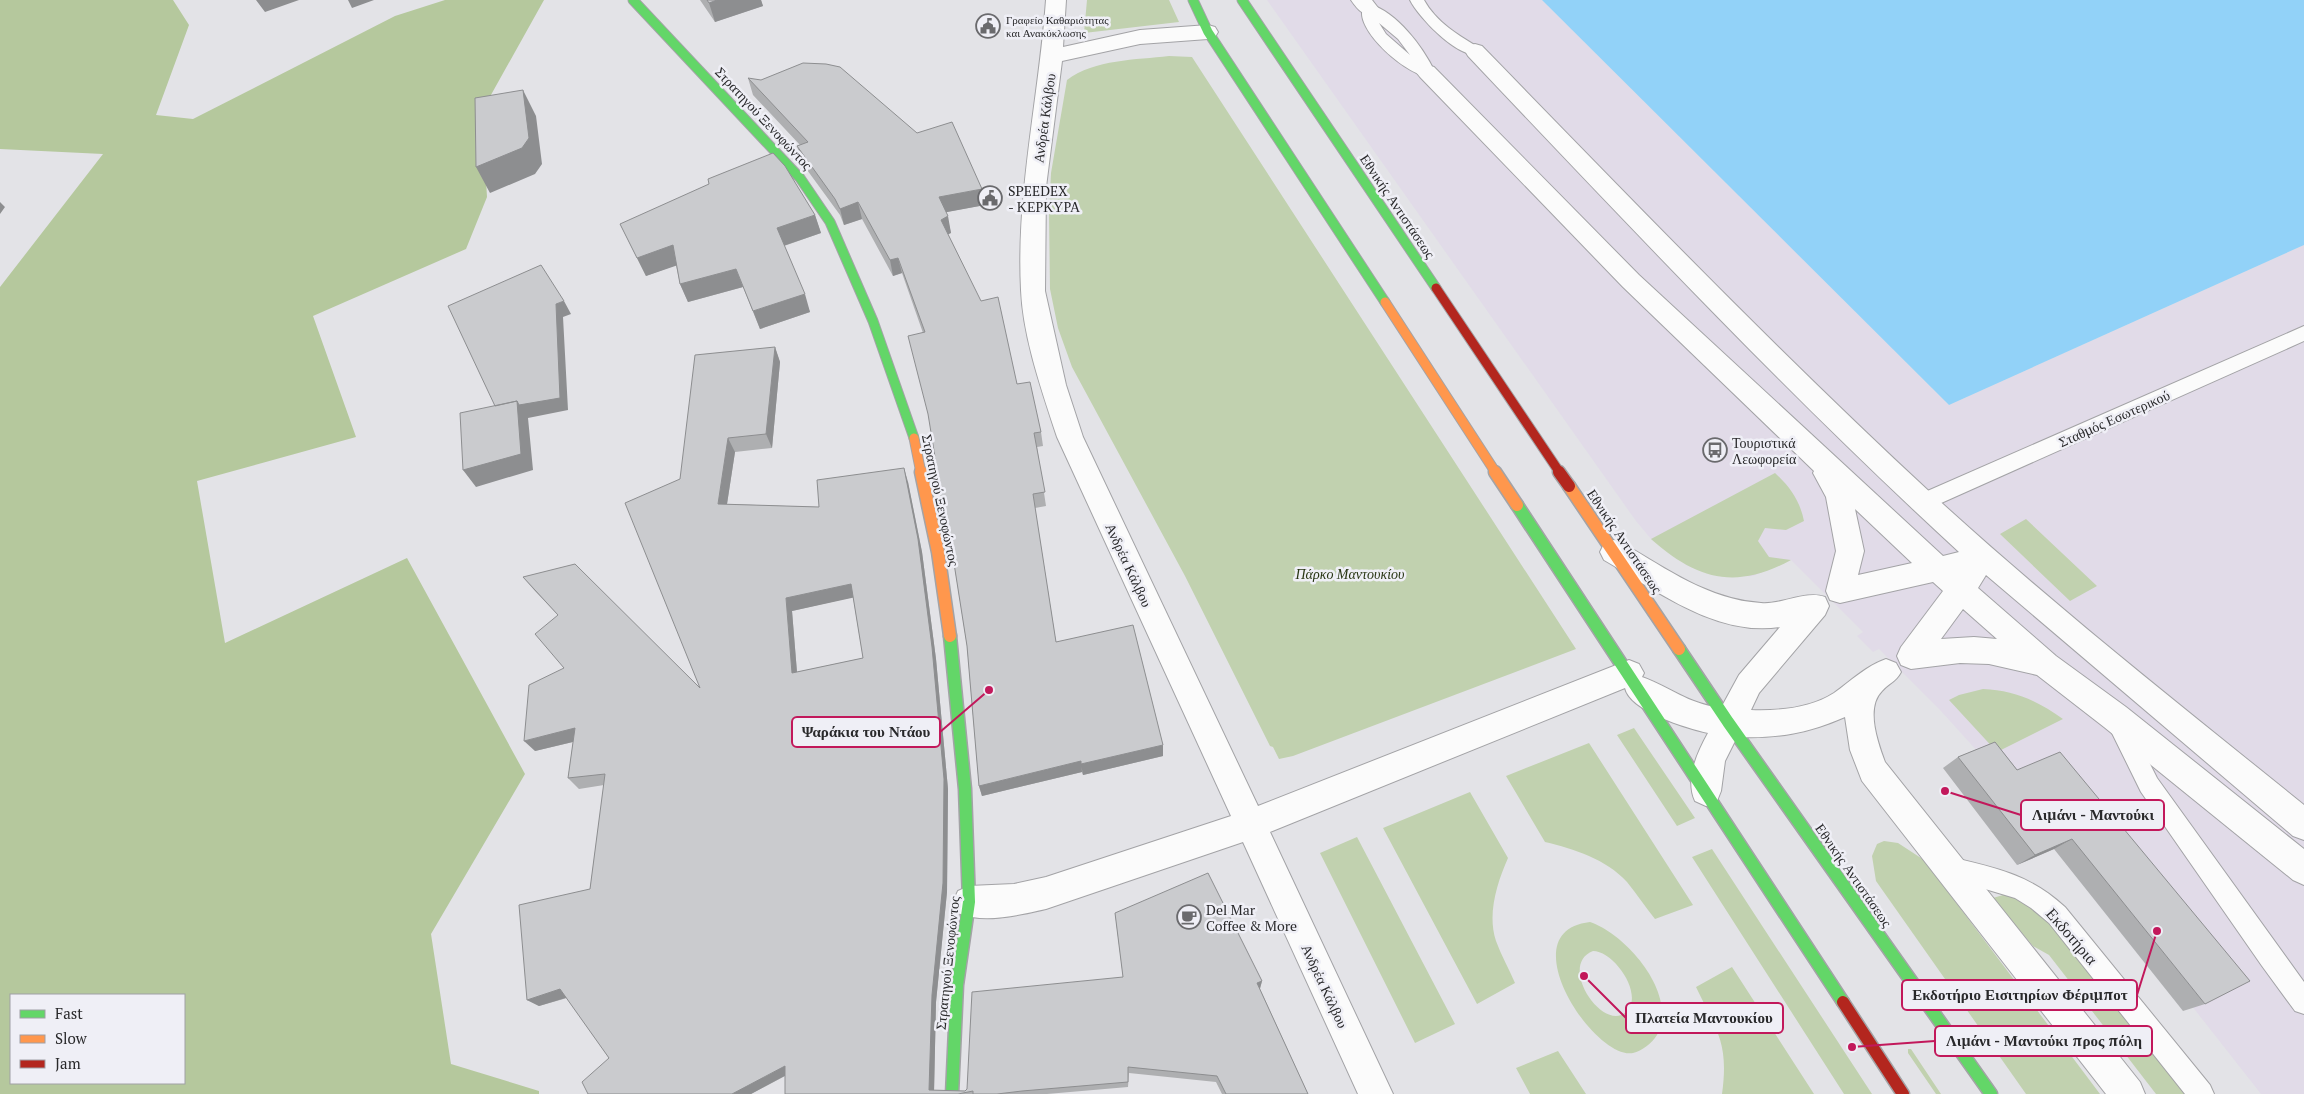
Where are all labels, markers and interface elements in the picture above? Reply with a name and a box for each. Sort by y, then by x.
public building icon: Γραφείο Καθαριότητας και Ανακύκλωσης [975,13,1001,39]
place label: Γραφείο Καθαριότητας και Ανακύκλωσης [1006,13,1109,40]
street label: Στρατηγού Ξενοφώντος [711,62,817,174]
street label: Ανδρέα Κάλβου [1028,72,1060,164]
street label: Εθνικής Αντιστάσεως [1356,150,1440,262]
place label: SPEEDEX - ΚΕΡΚΥΡΑ [1008,181,1081,216]
public building icon: SPEEDEX - ΚΕΡΚΥΡΑ [977,185,1003,211]
street label: Σταθμός Εσωτερικού [2055,385,2173,451]
street label: Στρατηγού Ξενοφώντος [918,432,964,568]
place label: Τουριστικά Λεωφορεία [1732,433,1797,468]
bus stop icon: Τουριστικά Λεωφορεία [1702,437,1728,463]
street label: Εθνικής Αντιστάσεως [1583,485,1667,597]
street label: Ανδρέα Κάλβου [1101,520,1157,610]
park label: Πάρκο Μαντουκίου [1295,564,1405,583]
callout: Ψαράκια του Ντάου [792,717,940,747]
text: Ψαράκια του Ντάου [802,721,931,741]
callout: Λιμάνι - Μαντούκι [2021,800,2164,830]
text: Λιμάνι - Μαντούκι [2032,804,2154,824]
street label: Εθνικής Αντιστάσεως [1811,820,1897,931]
street label: Στρατηγού Ξενοφώντος [931,895,964,1031]
place label: Del Mar Coffee & More [1206,900,1297,935]
street label: Εκδοτήρια [2041,903,2103,970]
cafe icon: Del Mar Coffee & More [1176,904,1202,930]
street label: Ανδρέα Κάλβου [1297,941,1353,1031]
callout: Εκδοτήριο Εισιτηρίων Φέριμποτ [1902,980,2137,1010]
text: Εκδοτήριο Εισιτηρίων Φέριμποτ [1912,984,2128,1004]
legend [10,994,185,1084]
text: Fast [55,1003,83,1023]
callout: Πλατεία Μαντουκίου [1626,1003,1783,1033]
text: Πλατεία Μαντουκίου [1635,1007,1773,1027]
callout: Λιμάνι - Μαντούκι προς πόλη [1935,1026,2152,1056]
text: Slow [55,1028,88,1048]
text: Λιμάνι - Μαντούκι προς πόλη [1946,1030,2142,1050]
text: Jam [55,1053,81,1073]

